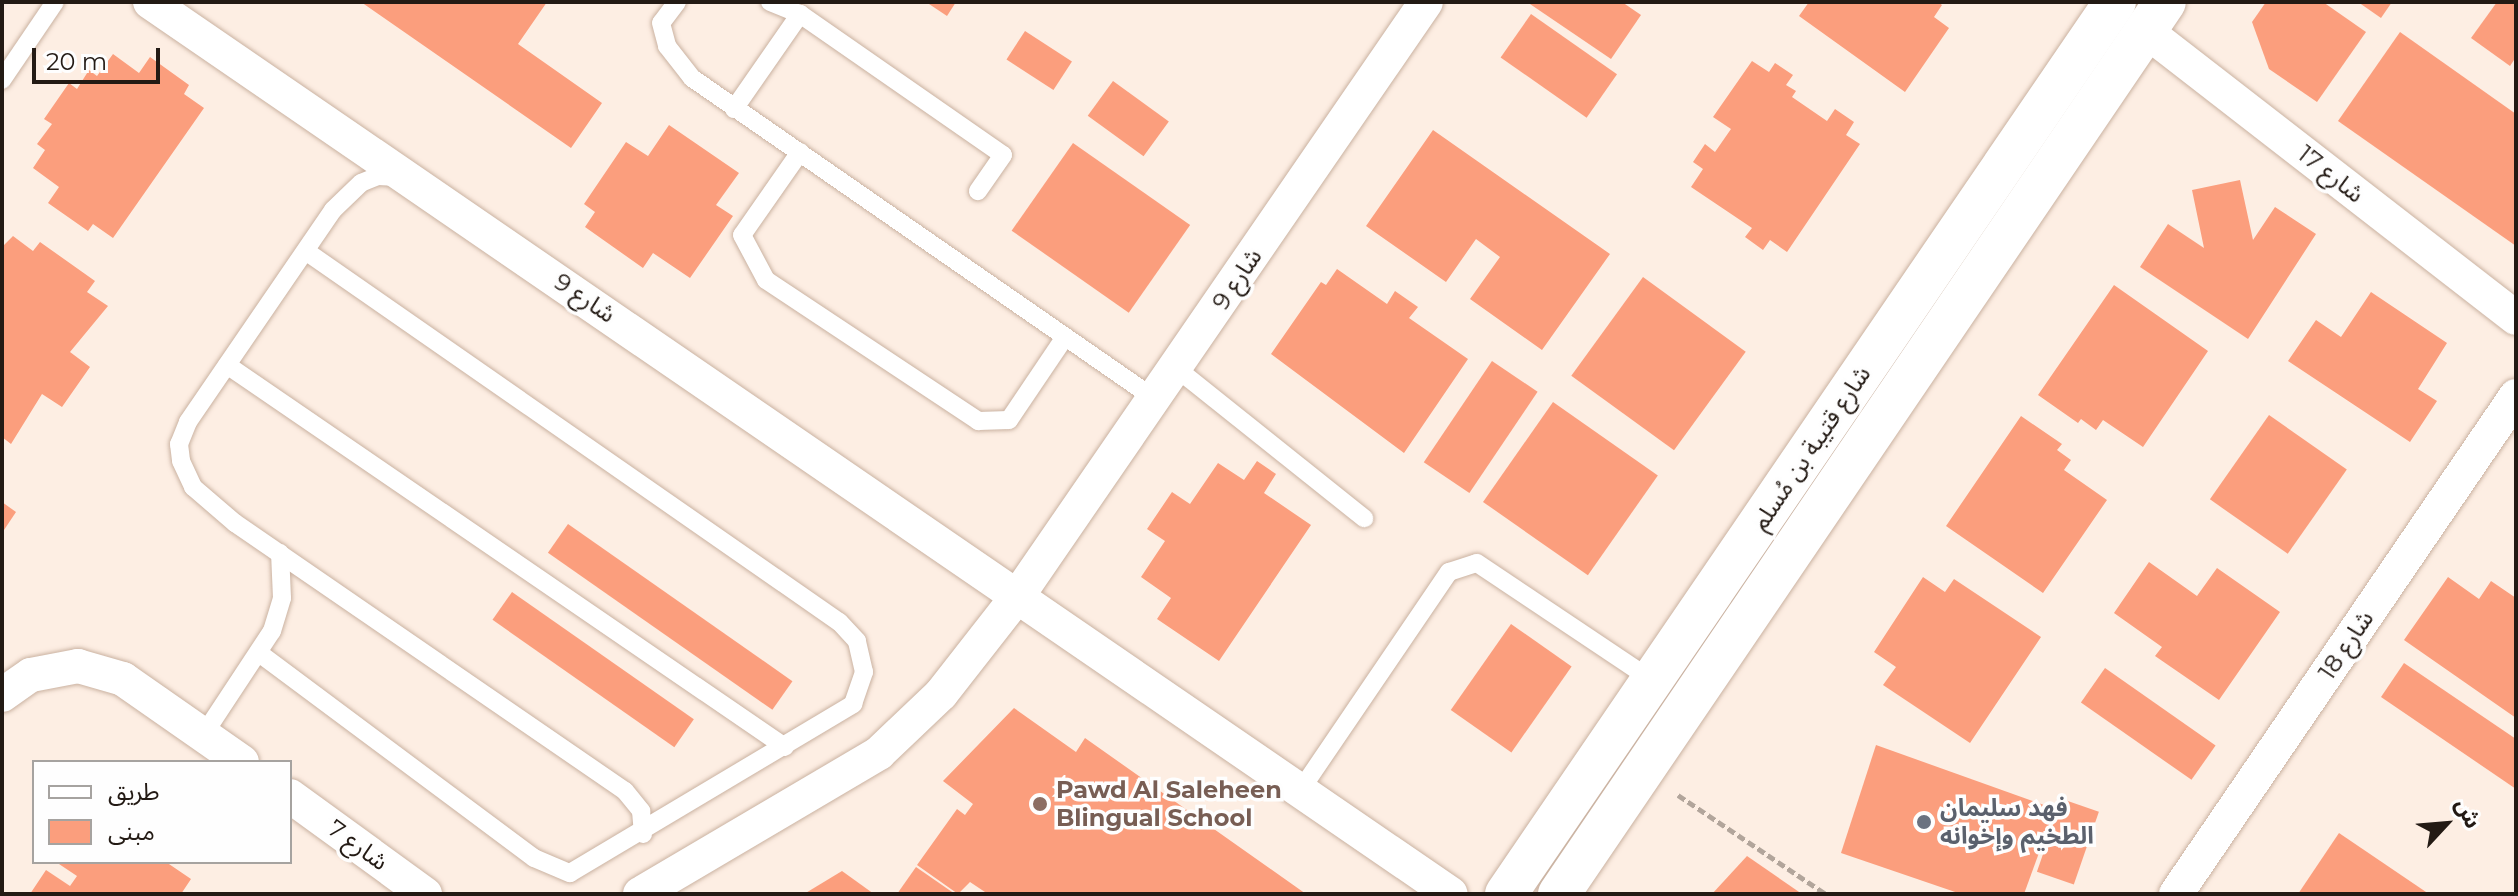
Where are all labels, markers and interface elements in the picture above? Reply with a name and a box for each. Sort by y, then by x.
scale bar [36,32,164,82]
text: 20 m [46,47,107,76]
street label: شارع 17 [2292,139,2370,209]
street label: شارع 9 [1206,243,1268,315]
street label: شارع 9 [549,267,621,329]
street label: شارع قتيبة بن مُسلم [1745,360,1877,536]
street label: شارع 18 [2313,605,2379,685]
legend [32,760,292,864]
place label: Pawd Al Saleheen Blingual School [1056,776,1282,832]
text: طريق [108,777,160,806]
north arrow [2406,784,2486,864]
place label: فهد سليمان الطخيم وإخوانه [1940,794,2094,850]
text: ش [2449,794,2487,833]
marker: Pawd Al Saleheen Blingual School [1031,795,1049,813]
marker: فهد سليمان الطخيم وإخوانه [1915,813,1933,831]
street label: شارع 7 [322,814,394,876]
text: مبنى [108,817,155,846]

